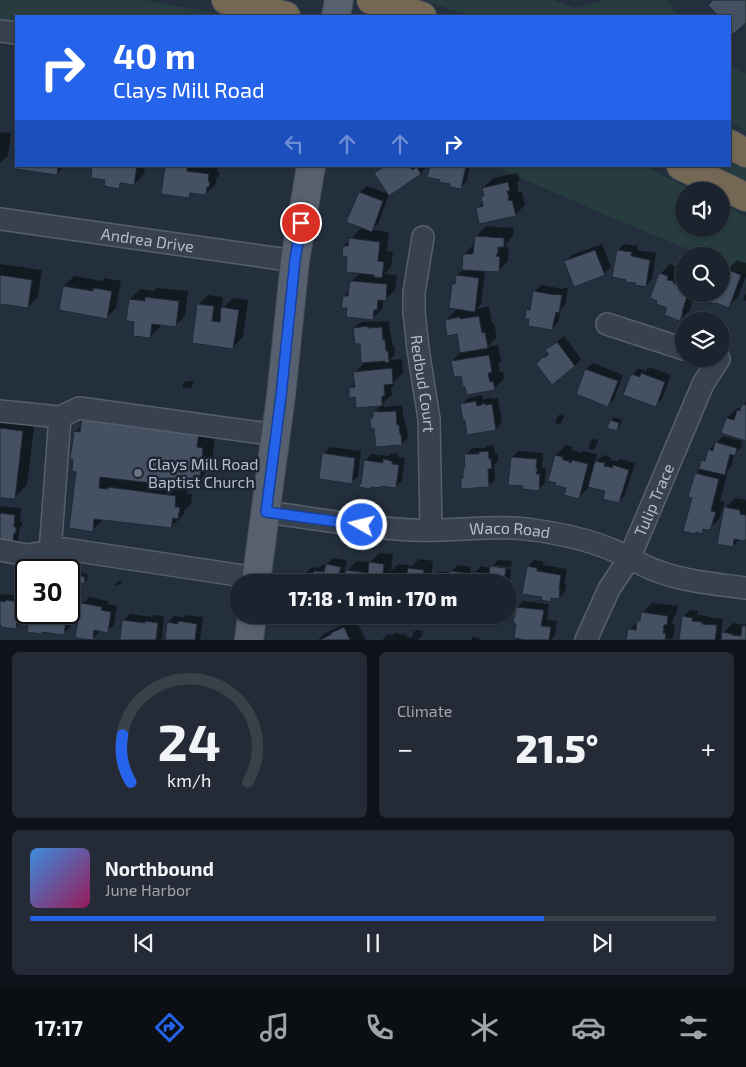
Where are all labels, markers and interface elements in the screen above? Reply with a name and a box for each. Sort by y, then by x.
text: 40 m [113,34,196,76]
icon: right [30,35,95,100]
text: Clays Mill Road [113,76,265,102]
icon: left [280,130,308,158]
icon: ahead [333,130,361,158]
icon: ahead [386,130,414,158]
icon: right [439,130,467,158]
map controls [675,182,730,367]
button: sound [675,182,730,237]
pin [280,202,322,244]
icon: arrive [287,209,315,237]
street label: Andrea Drive [100,224,195,256]
button: search [675,247,730,302]
button: layers [675,312,730,367]
street label: Redbud Court [408,334,439,433]
place label: Clays Mill Road Baptist Church [148,454,258,491]
street label: Tulip Trace [630,460,677,539]
marker: Clays Mill Road Baptist Church [132,467,144,479]
position arrow [335,498,387,550]
street label: Waco Road [469,518,552,541]
speed limit sign: 30 [15,559,80,624]
text: 17:18 · 1 min · 170 m [289,587,457,610]
text: Climate [397,701,452,720]
text: 24 [158,709,221,771]
text: 21.5° [515,725,599,771]
text: − [397,731,413,765]
text: + [701,731,716,765]
text: km/h [167,769,212,791]
text: Northbound [105,857,214,880]
text: June Harbor [105,880,192,899]
icon: previous [130,929,158,957]
icon: pause [359,929,387,957]
icon: next [588,929,616,957]
icon: directions [152,1010,187,1045]
icon: music [257,1010,292,1045]
icon: phone [362,1010,397,1045]
icon: climate [467,1010,502,1045]
icon: car [571,1010,606,1045]
icon: filters [676,1010,711,1045]
text: 17:17 [35,1014,83,1040]

